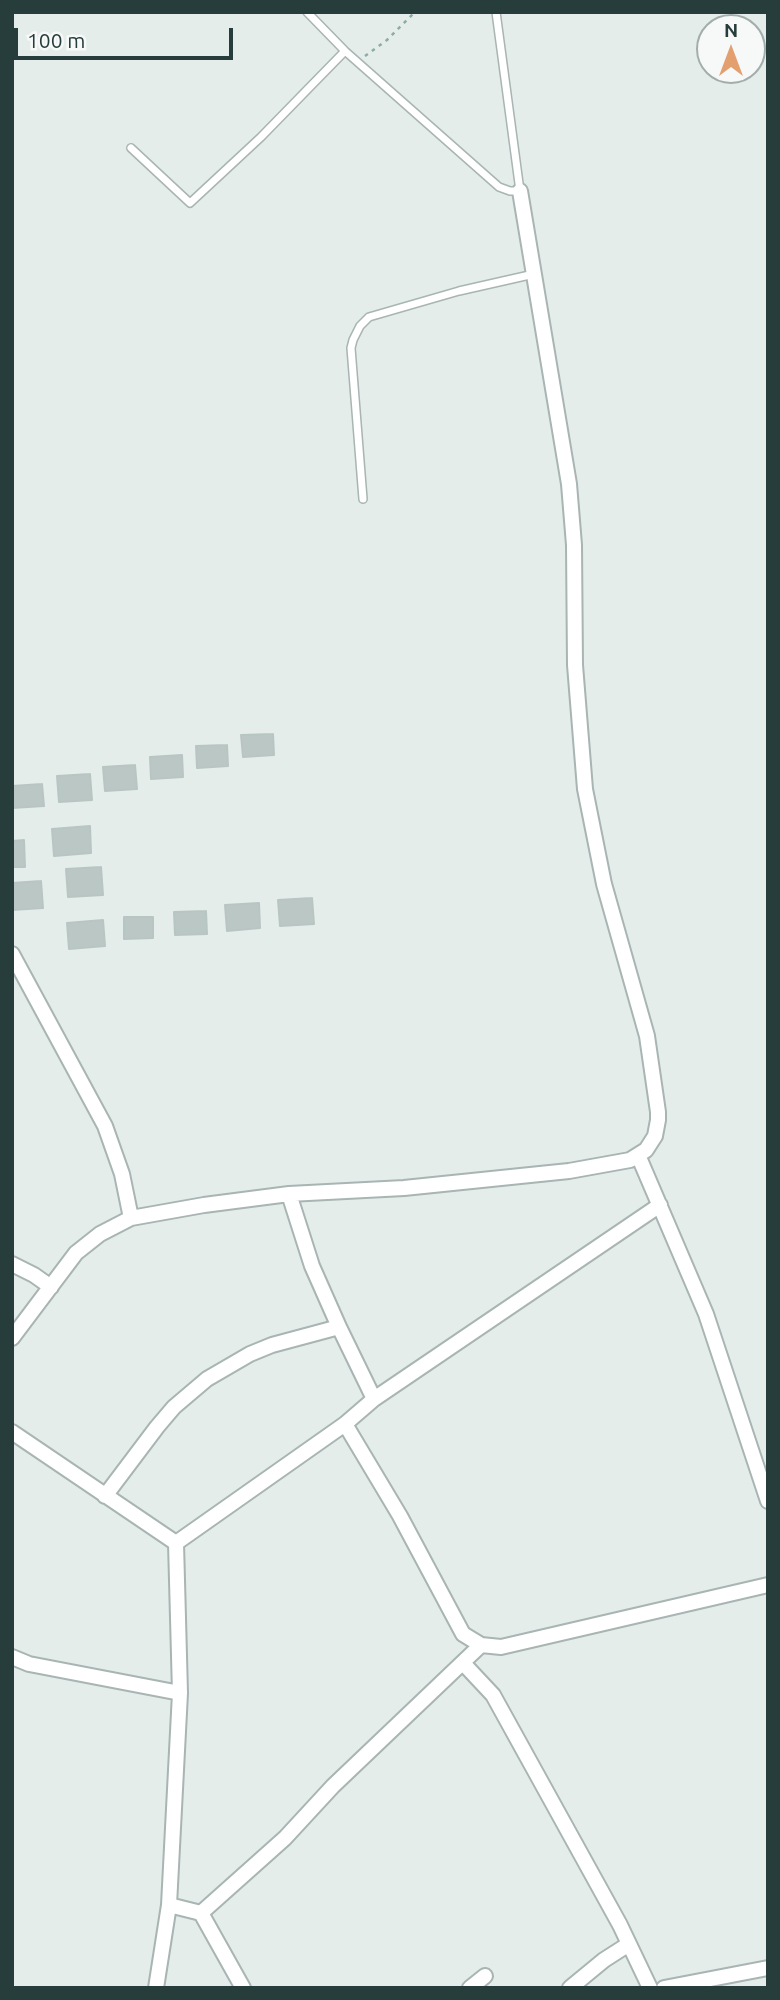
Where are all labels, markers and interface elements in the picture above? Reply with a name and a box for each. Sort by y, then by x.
scale bar [18,14,236,58]
north arrow [696,14,766,84]
text: N [724,19,738,41]
text: 100 m [27,28,85,52]

